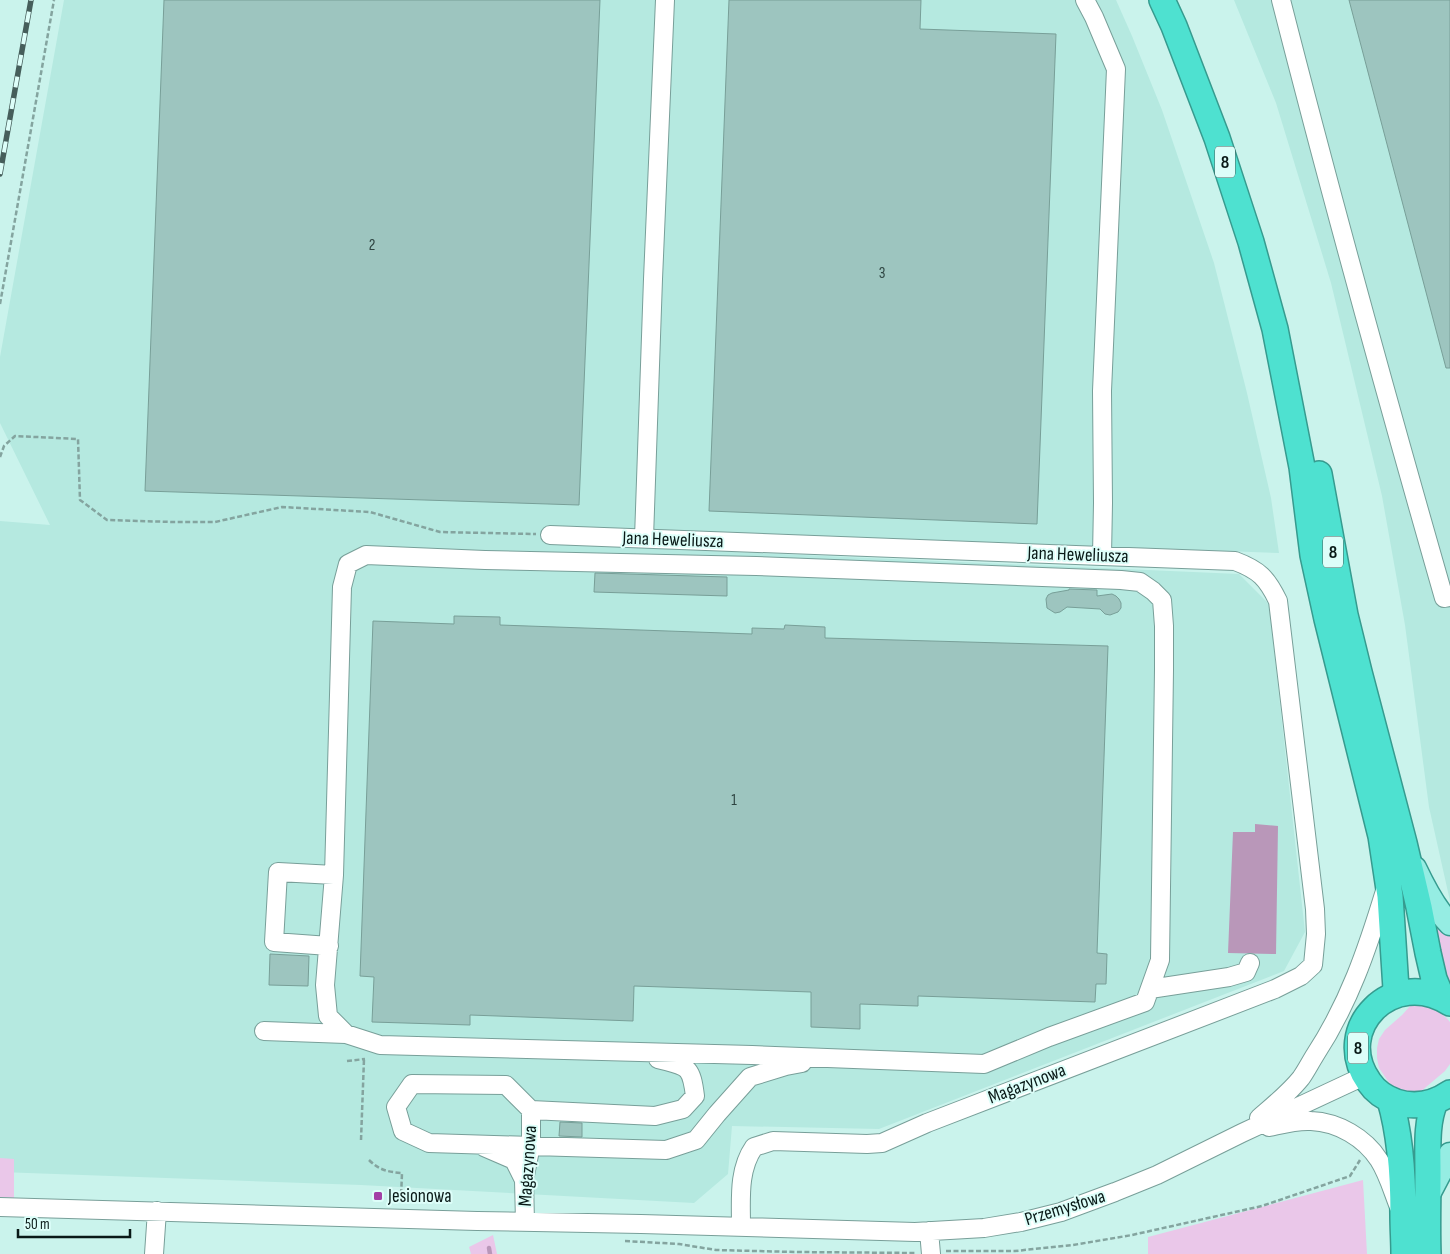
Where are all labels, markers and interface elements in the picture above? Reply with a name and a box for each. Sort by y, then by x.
road number: 8 [1215,146,1235,178]
house number: 2 [369,236,375,255]
house number: 3 [879,264,885,283]
street label: Jana Heweliusza [621,527,724,553]
road number: 8 [1323,536,1343,568]
street label: Jana Heweliusza [1026,542,1129,568]
house number: 1 [731,791,737,810]
road number: 8 [1348,1032,1368,1064]
street label: Magazynowa [985,1059,1069,1109]
street label: Magazynowa [514,1125,542,1207]
place label: Jesionowa [387,1185,451,1208]
street label: Przemysłowa [1022,1185,1108,1231]
marker: Jesionowa [372,1190,384,1202]
scale bar [18,1206,130,1238]
text: 50 m [25,1215,50,1234]

